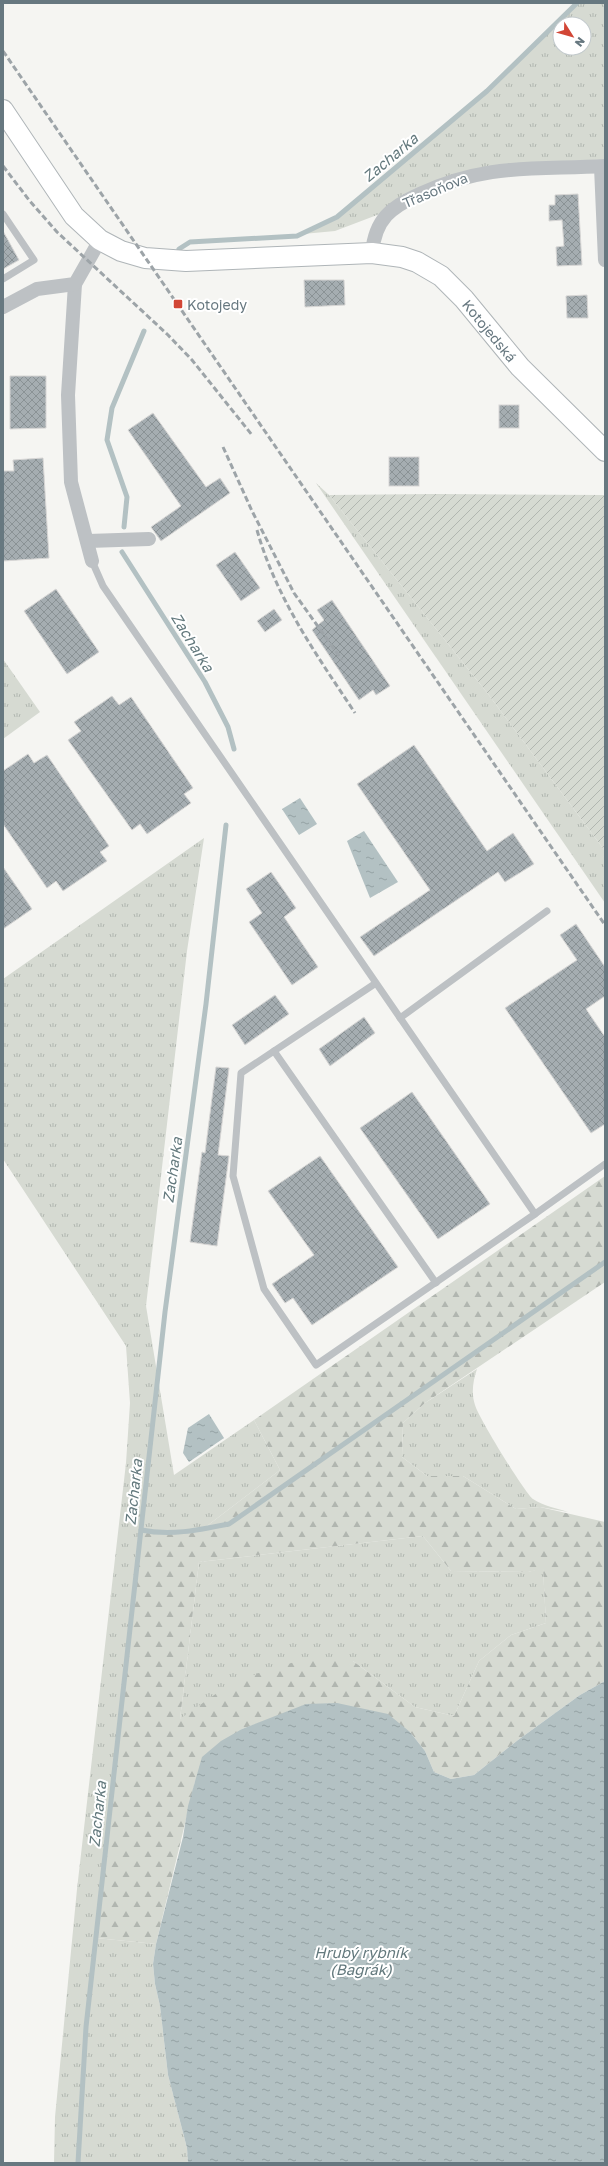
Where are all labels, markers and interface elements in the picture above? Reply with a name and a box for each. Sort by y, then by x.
north arrow [552,16,592,56]
text: N [573,35,588,50]
water label: Zacharka [359,129,421,185]
street label: Třasoňova [400,169,470,211]
place label: Kotojedy [187,296,247,313]
street label: Kotojedská [459,296,520,365]
marker: Kotojedy [172,298,184,310]
water label: Zacharka [168,609,218,675]
water label: Zacharka [158,1136,186,1204]
water label: Zacharka [121,1458,145,1526]
water label: Zacharka [85,1780,109,1848]
water label: Hrubý rybník (Bagrák) [314,1943,409,1979]

